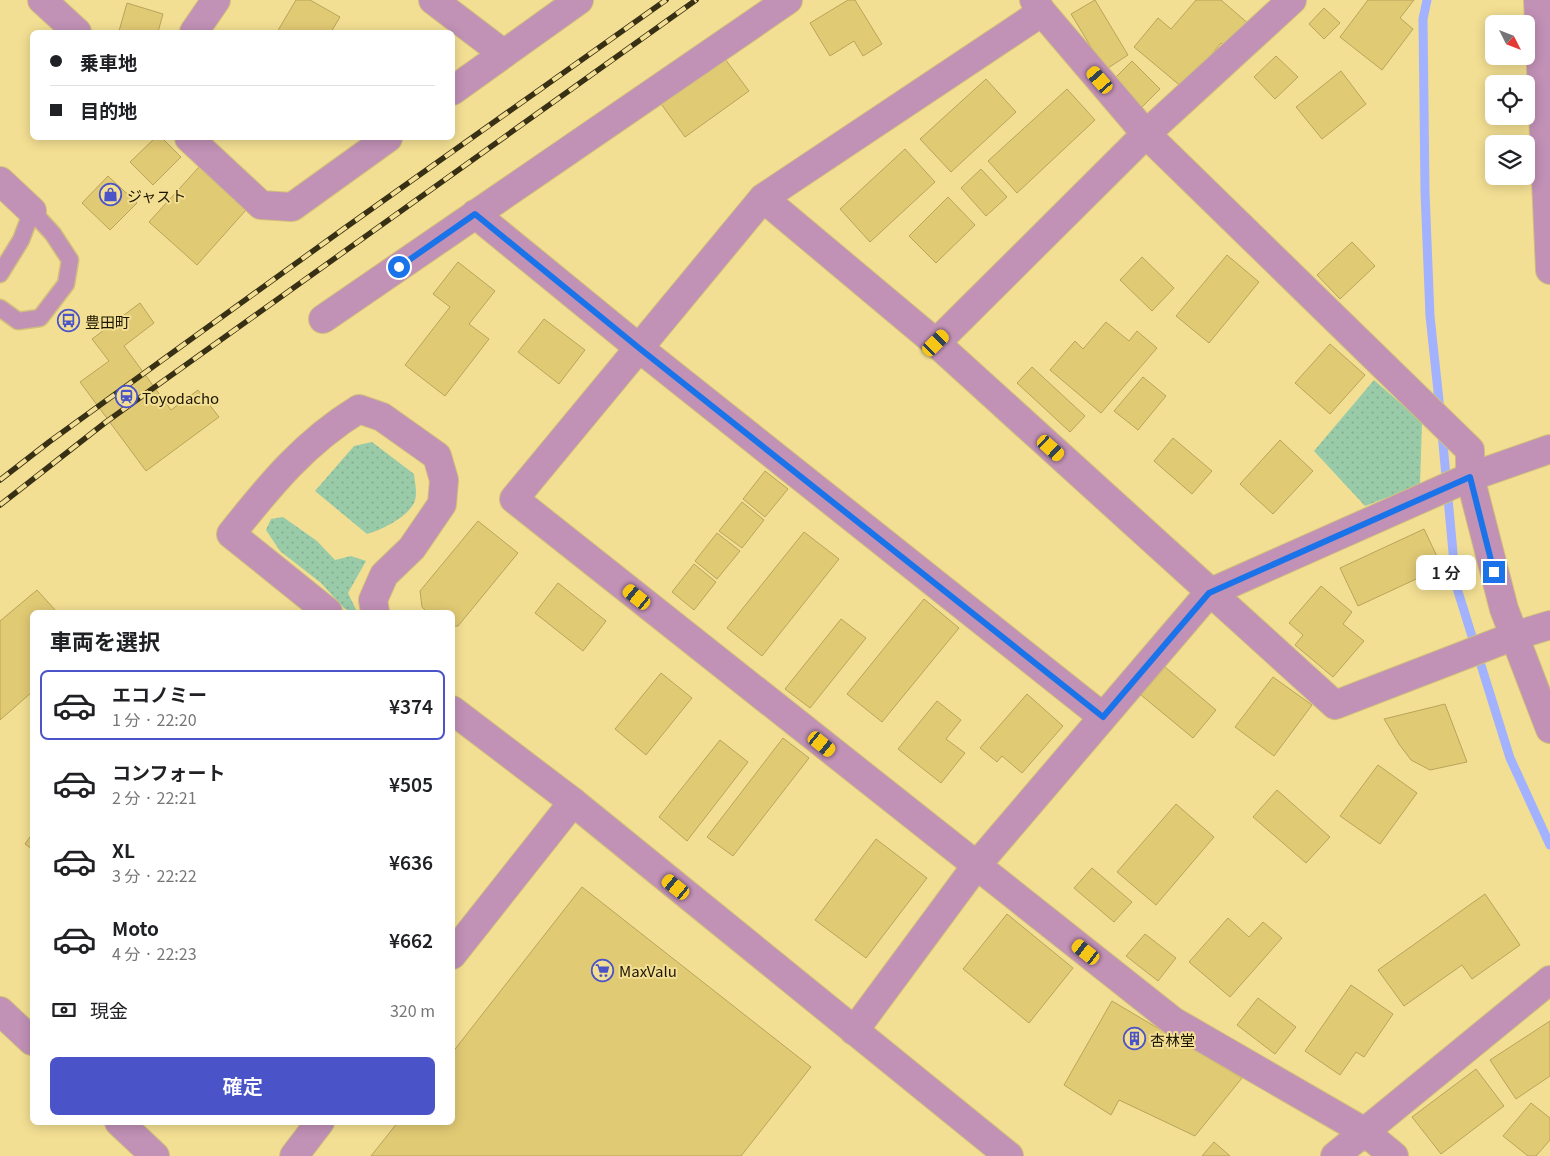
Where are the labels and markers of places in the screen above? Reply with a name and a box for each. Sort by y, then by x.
shop icon: ジャスト [99,183,123,207]
place label: ジャスト [127,185,186,206]
bus stop icon: 豊田町 [57,309,81,333]
place label: 豊田町 [85,311,130,332]
station icon: Toyodacho [114,385,138,409]
place label: Toyodacho [142,387,219,408]
supermarket icon: MaxValu [591,958,615,982]
place label: MaxValu [619,960,677,981]
building icon: 杏林堂 [1122,1027,1146,1051]
place label: 杏林堂 [1150,1029,1195,1050]

